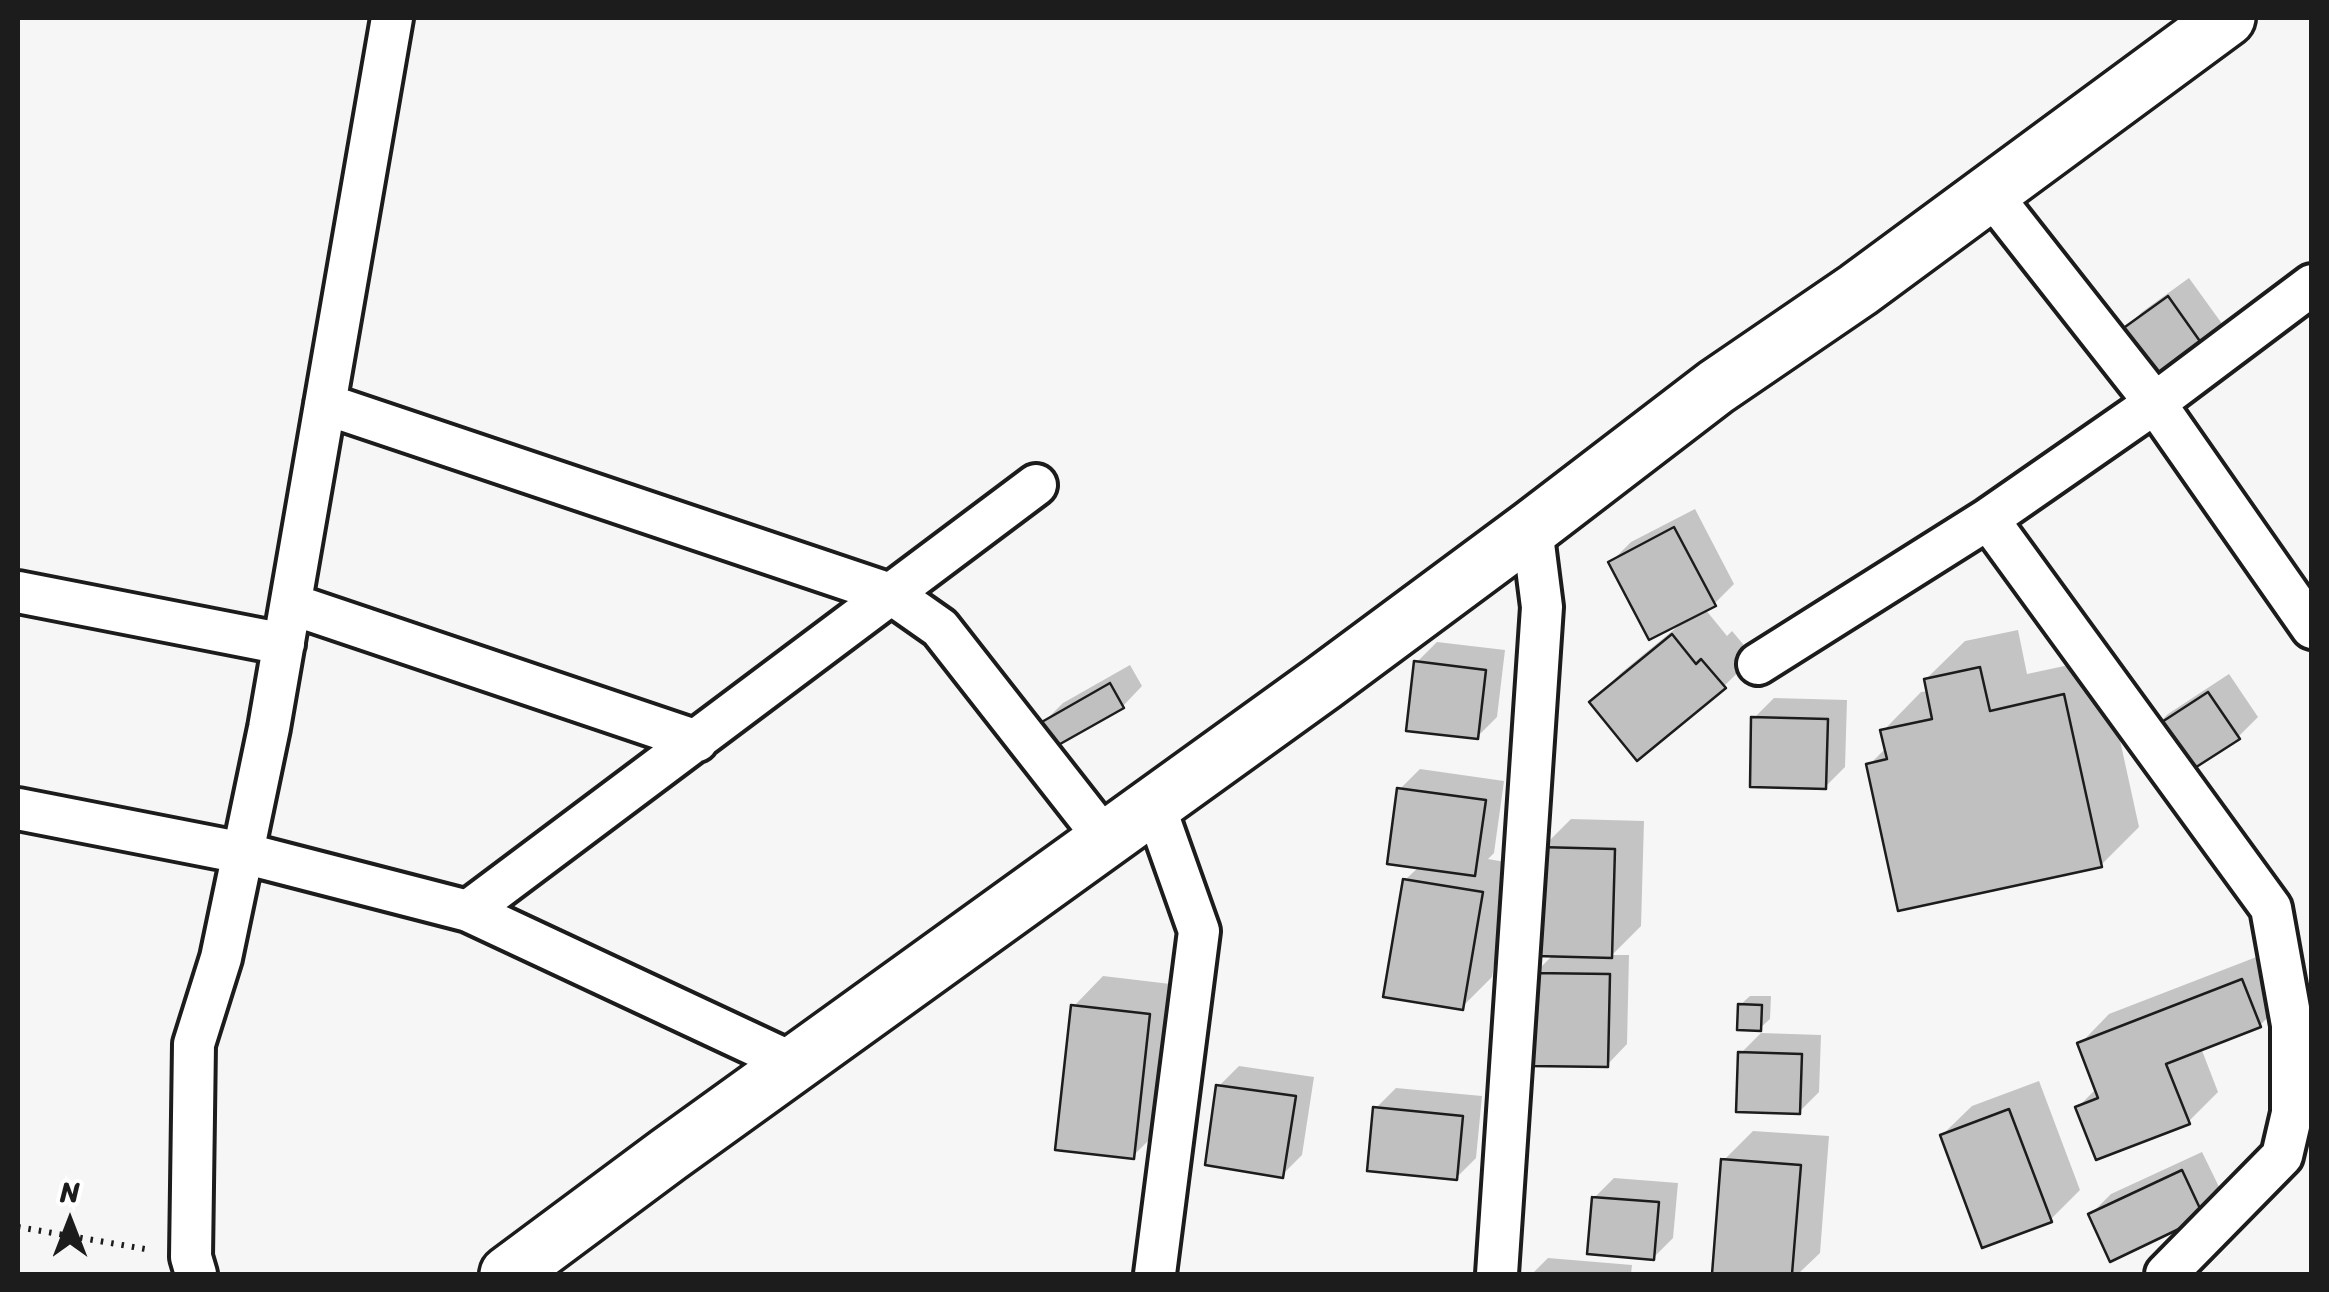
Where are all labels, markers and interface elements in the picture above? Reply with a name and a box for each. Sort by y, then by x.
text: N [60,1167,80,1216]
north arrow [20,1172,120,1272]

